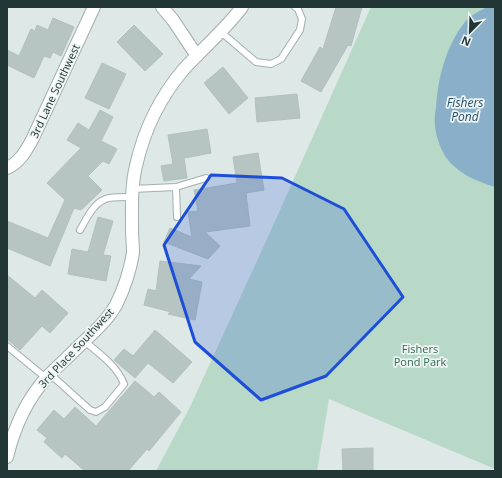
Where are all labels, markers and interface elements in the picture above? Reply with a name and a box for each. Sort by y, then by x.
north arrow [450,12,490,52]
text: N [459,33,473,50]
street label: 3rd Lane Southwest [26,41,83,140]
water label: Fishers Pond [447,94,483,125]
street label: 3rd Place Southwest [35,304,117,391]
park label: Fishers Pond Park [394,341,447,369]

